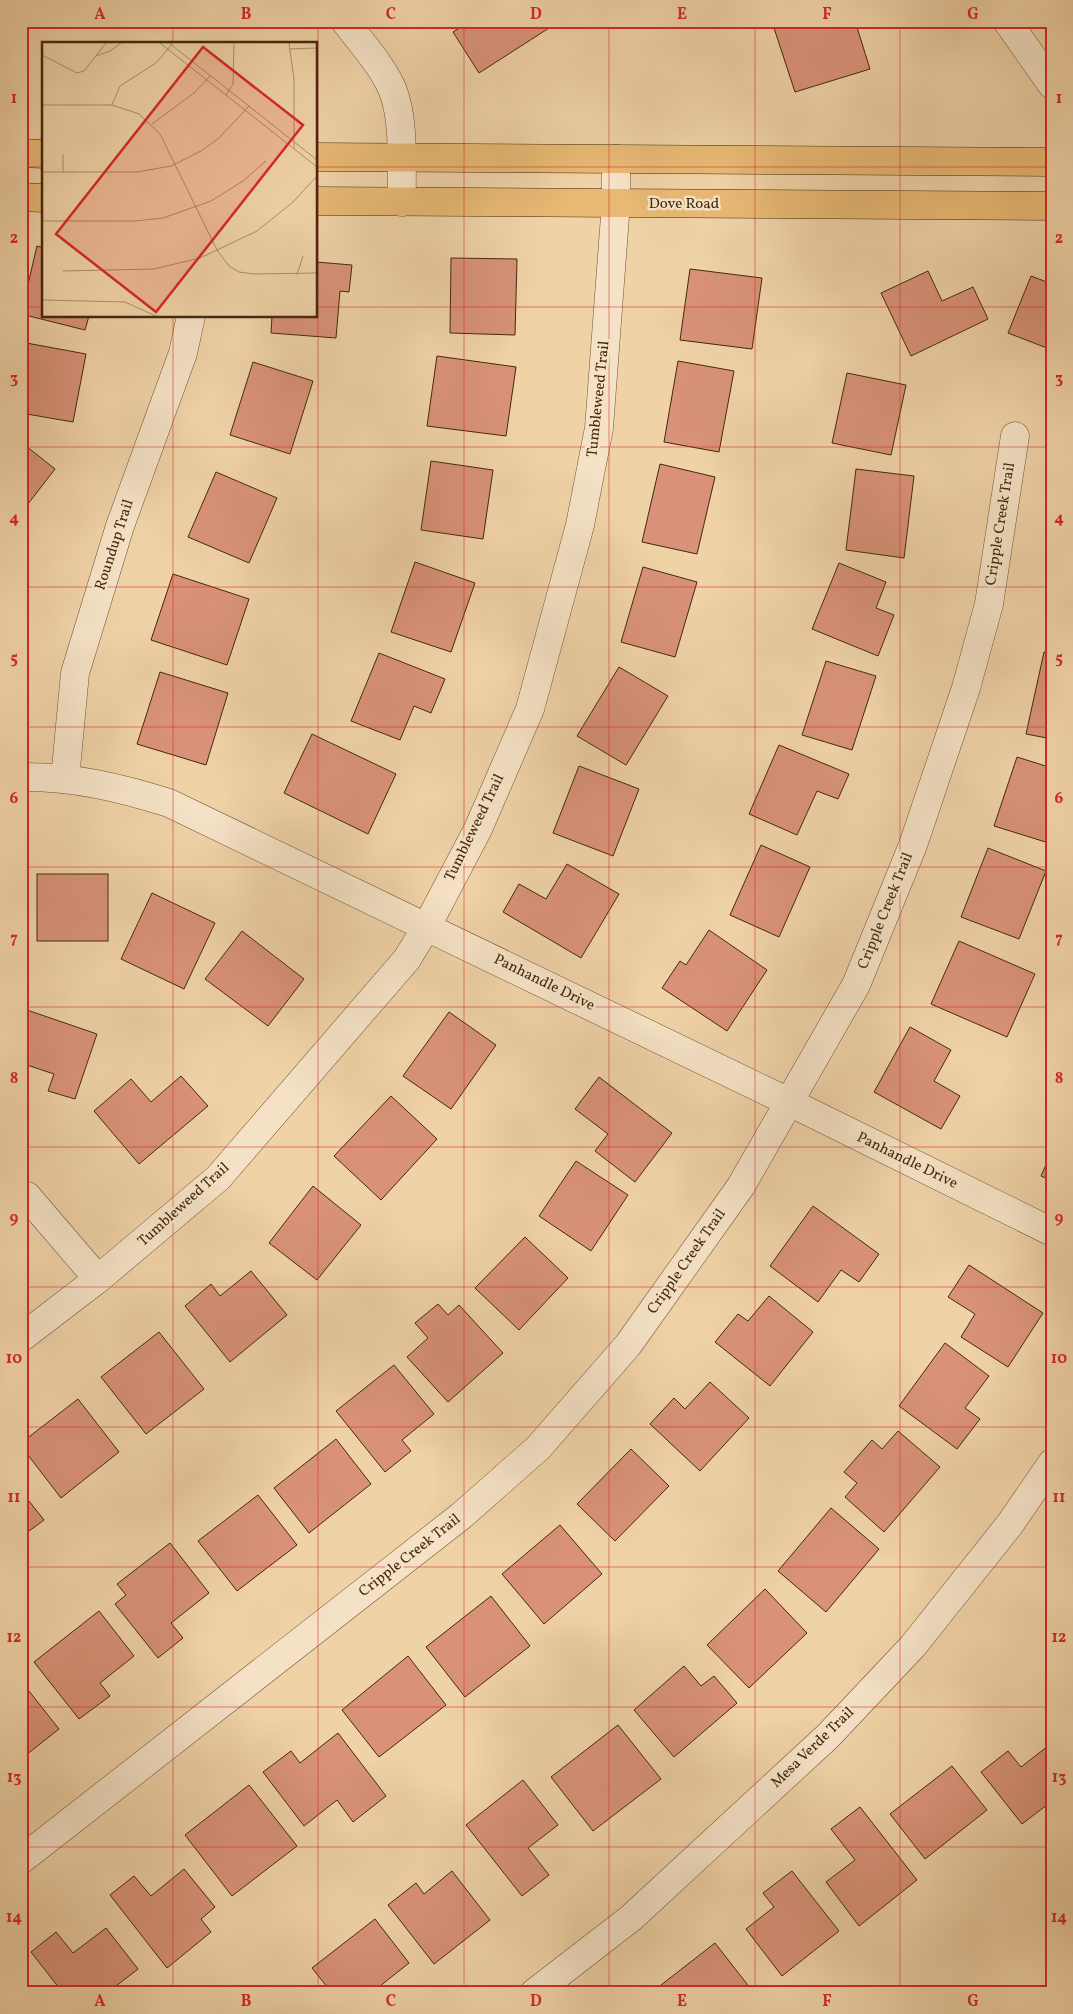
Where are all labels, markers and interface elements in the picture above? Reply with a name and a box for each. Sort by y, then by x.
text: A [94,4,106,26]
text: B [241,4,252,26]
text: C [386,4,396,26]
text: D [530,4,542,26]
text: E [677,4,687,26]
text: F [822,4,832,26]
text: G [967,4,979,26]
inset map [42,42,318,318]
text: 1 [11,88,17,110]
text: 1 [1056,88,1062,110]
street label: Dove Road [649,194,719,215]
text: 2 [10,228,18,250]
text: 2 [1055,228,1063,250]
street label: Tumbleweed Trail [582,340,616,458]
text: 3 [10,368,18,390]
text: 3 [1055,368,1063,390]
street label: Cripple Creek Trail [981,461,1021,587]
street label: Roundup Trail [90,497,140,593]
text: 4 [9,508,19,530]
text: 4 [1054,508,1064,530]
text: 5 [10,648,18,670]
text: 5 [1055,648,1063,670]
street label: Tumbleweed Trail [440,771,510,885]
text: 6 [10,788,19,810]
text: 6 [1055,788,1064,810]
street label: Cripple Creek Trail [853,849,919,973]
text: 7 [10,928,18,950]
text: 7 [1055,928,1063,950]
street label: Panhandle Drive [490,949,598,1017]
text: 8 [10,1068,18,1090]
text: 8 [1055,1068,1063,1090]
street label: Panhandle Drive [853,1127,961,1195]
street label: Tumbleweed Trail [134,1158,234,1252]
street label: Cripple Creek Trail [643,1205,731,1319]
text: 9 [10,1208,19,1230]
text: 9 [1055,1208,1064,1230]
text: 10 [6,1348,22,1370]
text: 10 [1051,1348,1067,1370]
text: 11 [8,1487,20,1509]
text: 11 [1053,1487,1065,1509]
street label: Cripple Creek Trail [355,1509,465,1603]
text: 12 [7,1627,21,1649]
text: 12 [1052,1627,1066,1649]
street label: Mesa Verde Trail [767,1703,859,1793]
text: 13 [7,1767,21,1789]
text: 13 [1052,1767,1066,1789]
text: 14 [6,1907,22,1929]
text: 14 [1051,1907,1067,1929]
text: A [94,1991,106,2013]
text: B [241,1991,252,2013]
text: C [386,1991,396,2013]
text: D [530,1991,542,2013]
text: E [677,1991,687,2013]
text: F [822,1991,832,2013]
text: G [967,1991,979,2013]

